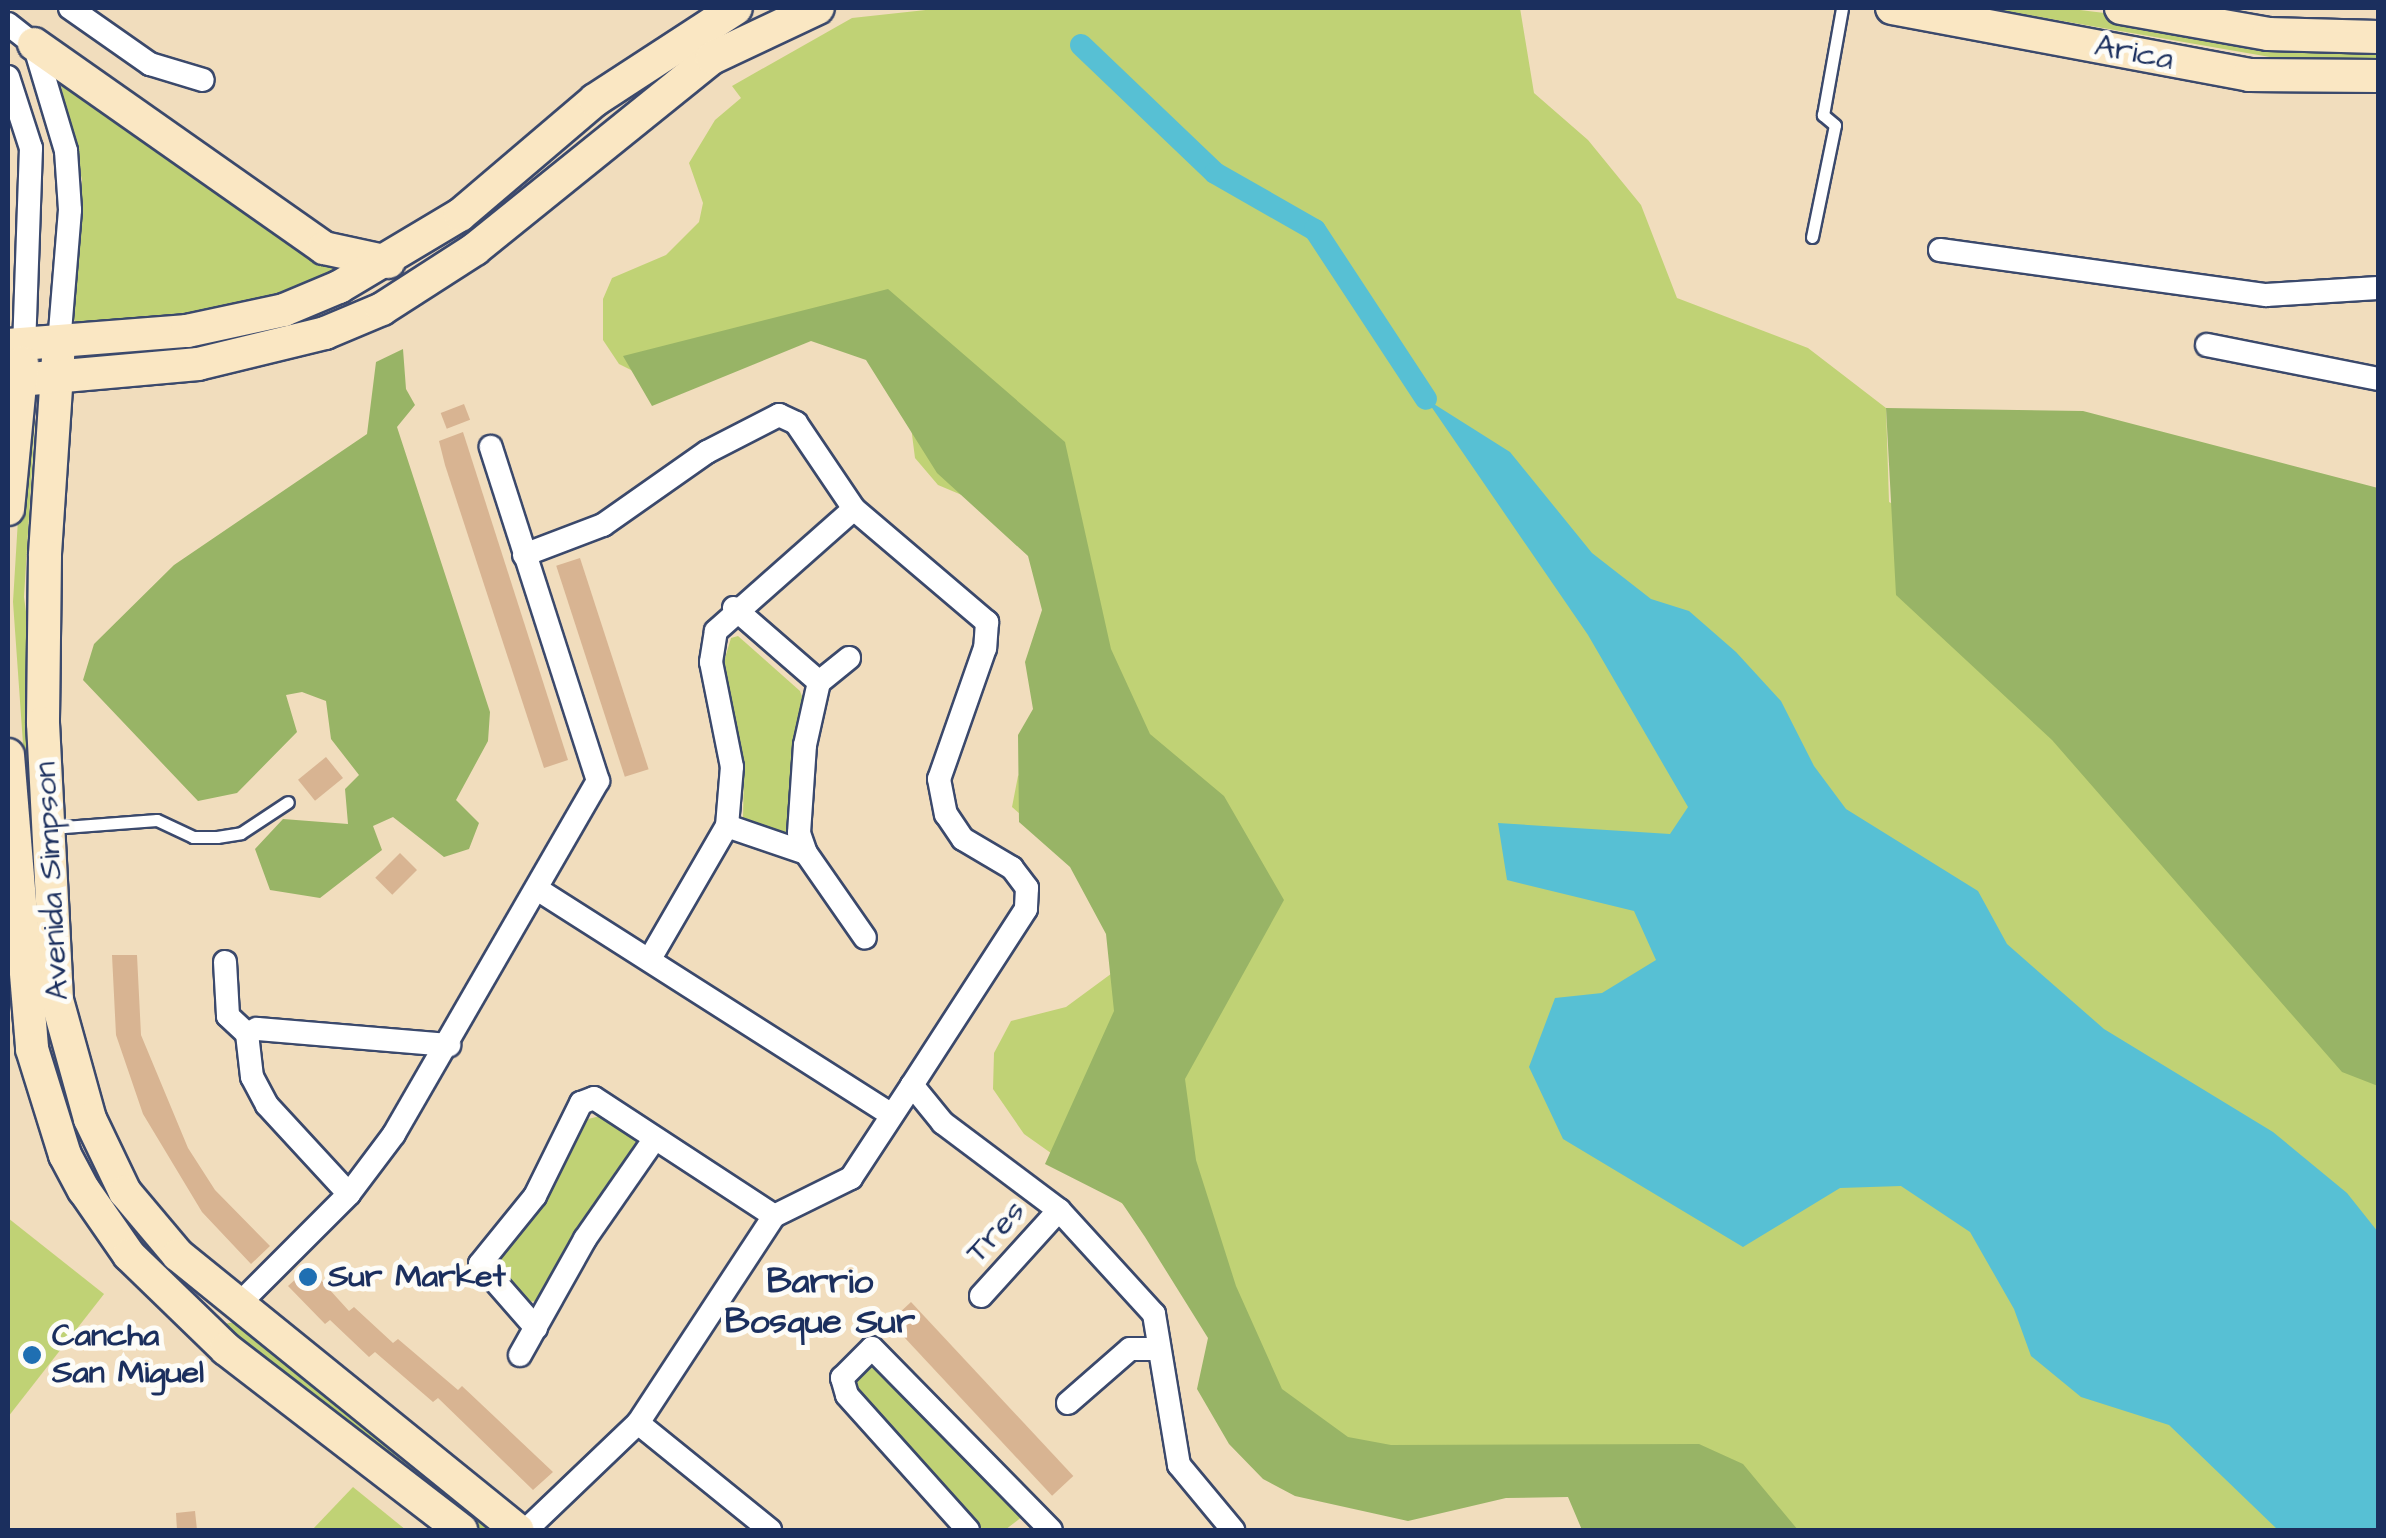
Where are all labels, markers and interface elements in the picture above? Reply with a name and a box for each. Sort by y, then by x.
street label: Arica [2091,27,2177,79]
street label: Avenida Simpson [27,761,77,1001]
street label: Tres [958,1193,1034,1271]
place label: Sur Market [328,1258,506,1296]
district label: Barrio Bosque Sur [725,1261,915,1343]
marker: Sur Market [297,1266,319,1288]
place label: Cancha San Miguel [52,1318,204,1393]
marker: Cancha San Miguel [21,1344,43,1366]

